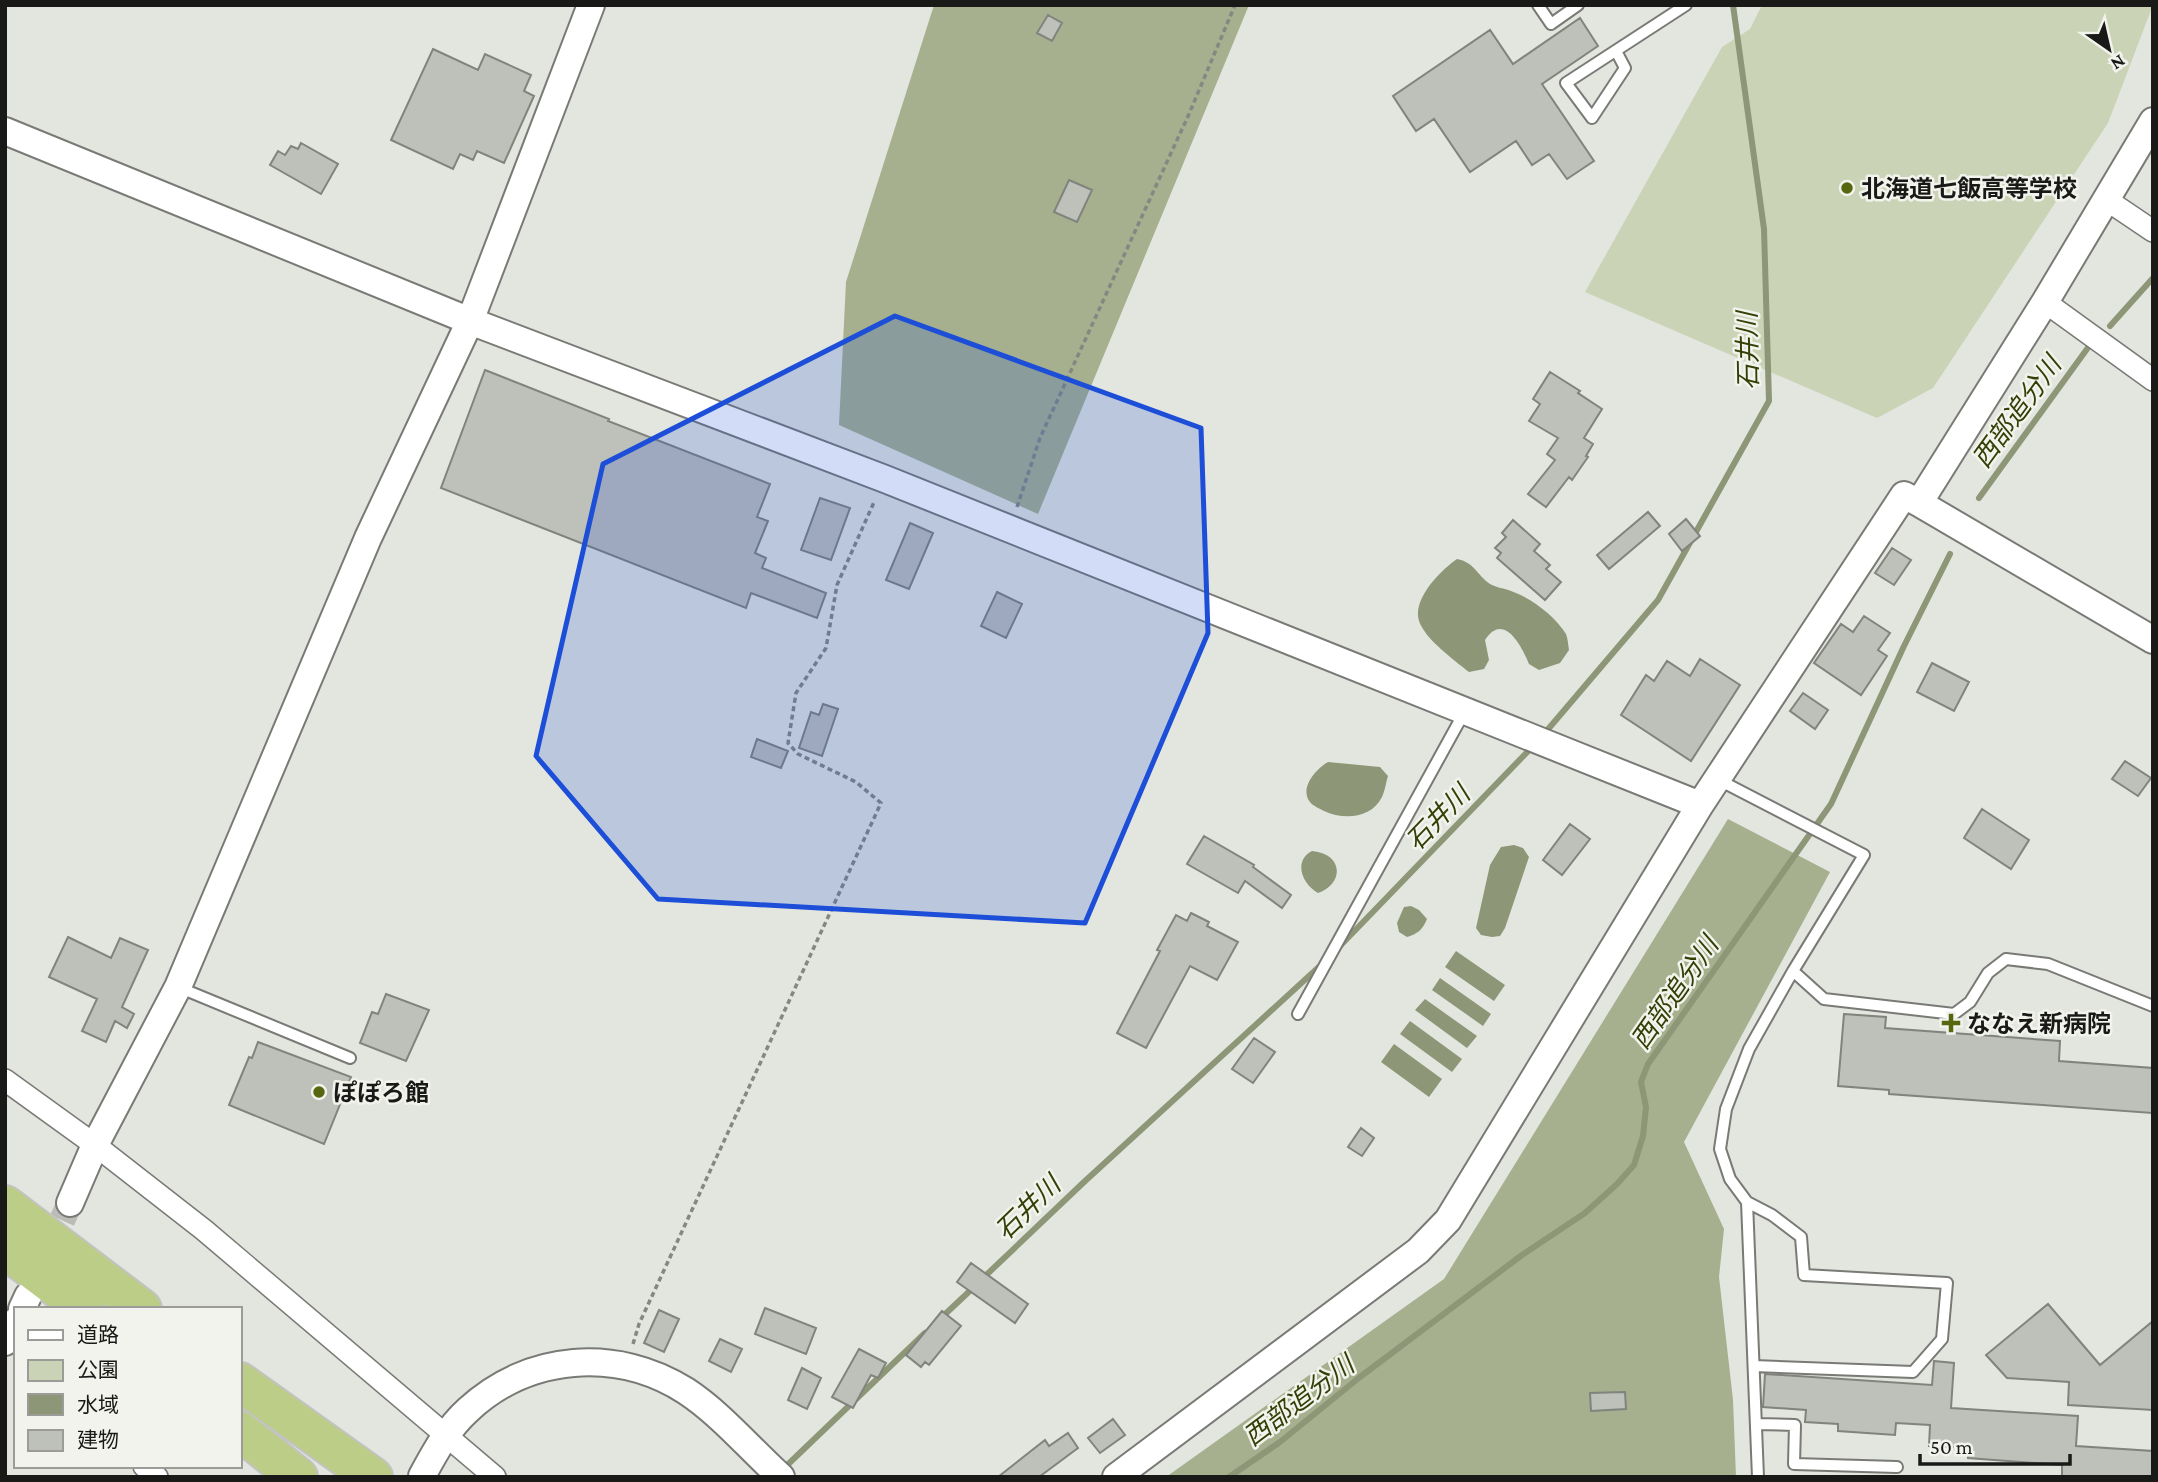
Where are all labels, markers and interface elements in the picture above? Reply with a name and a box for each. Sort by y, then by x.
north arrow [2074,14,2144,84]
text: N [2107,50,2129,75]
place label: 北海道七飯高等学校 [1861,175,2077,202]
marker: 北海道七飯高等学校 [1839,180,1855,196]
water label: 石井川 [1733,309,1763,390]
water label: 西部追分川 [1967,348,2069,473]
water label: 石井川 [1400,778,1478,856]
water label: 西部追分川 [1626,929,1726,1055]
place label: ななえ新病院 [1967,1010,2111,1037]
marker: ななえ新病院 [1941,1013,1961,1033]
place label: ぽぽろ館 [333,1079,429,1106]
marker: ぽぽろ館 [311,1084,327,1100]
water label: 石井川 [990,1168,1068,1246]
legend [14,1307,242,1468]
text: 道路 [77,1323,119,1347]
water label: 西部追分川 [1238,1349,1362,1452]
text: 公園 [77,1358,119,1382]
text: 水域 [77,1393,119,1417]
scale bar [1920,1422,2070,1466]
text: 建物 [77,1428,119,1452]
text: 50 m [1930,1435,1973,1459]

